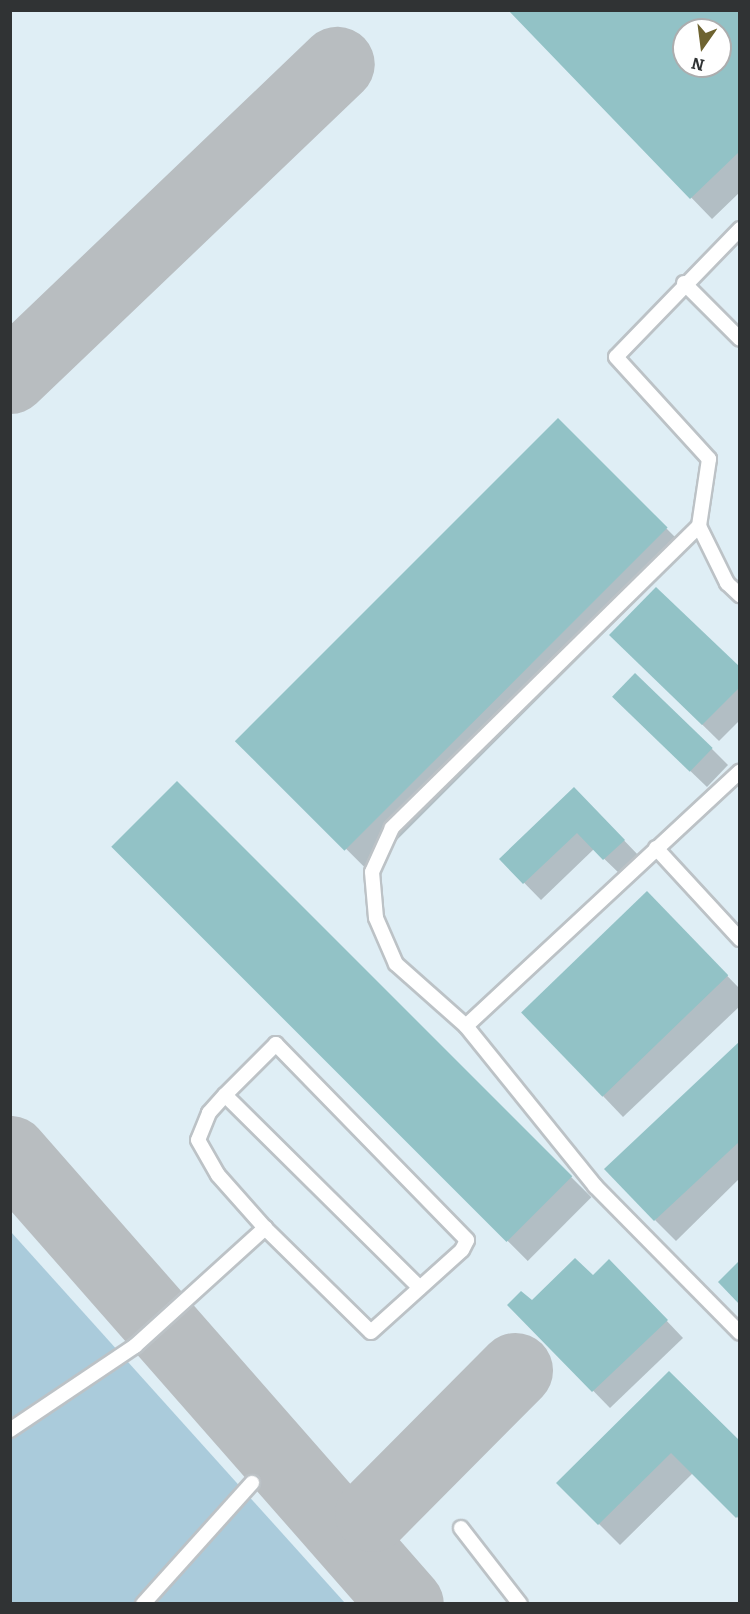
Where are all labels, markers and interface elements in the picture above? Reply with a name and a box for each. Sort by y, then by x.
north arrow [672,18,732,78]
text: N [690,53,706,75]

